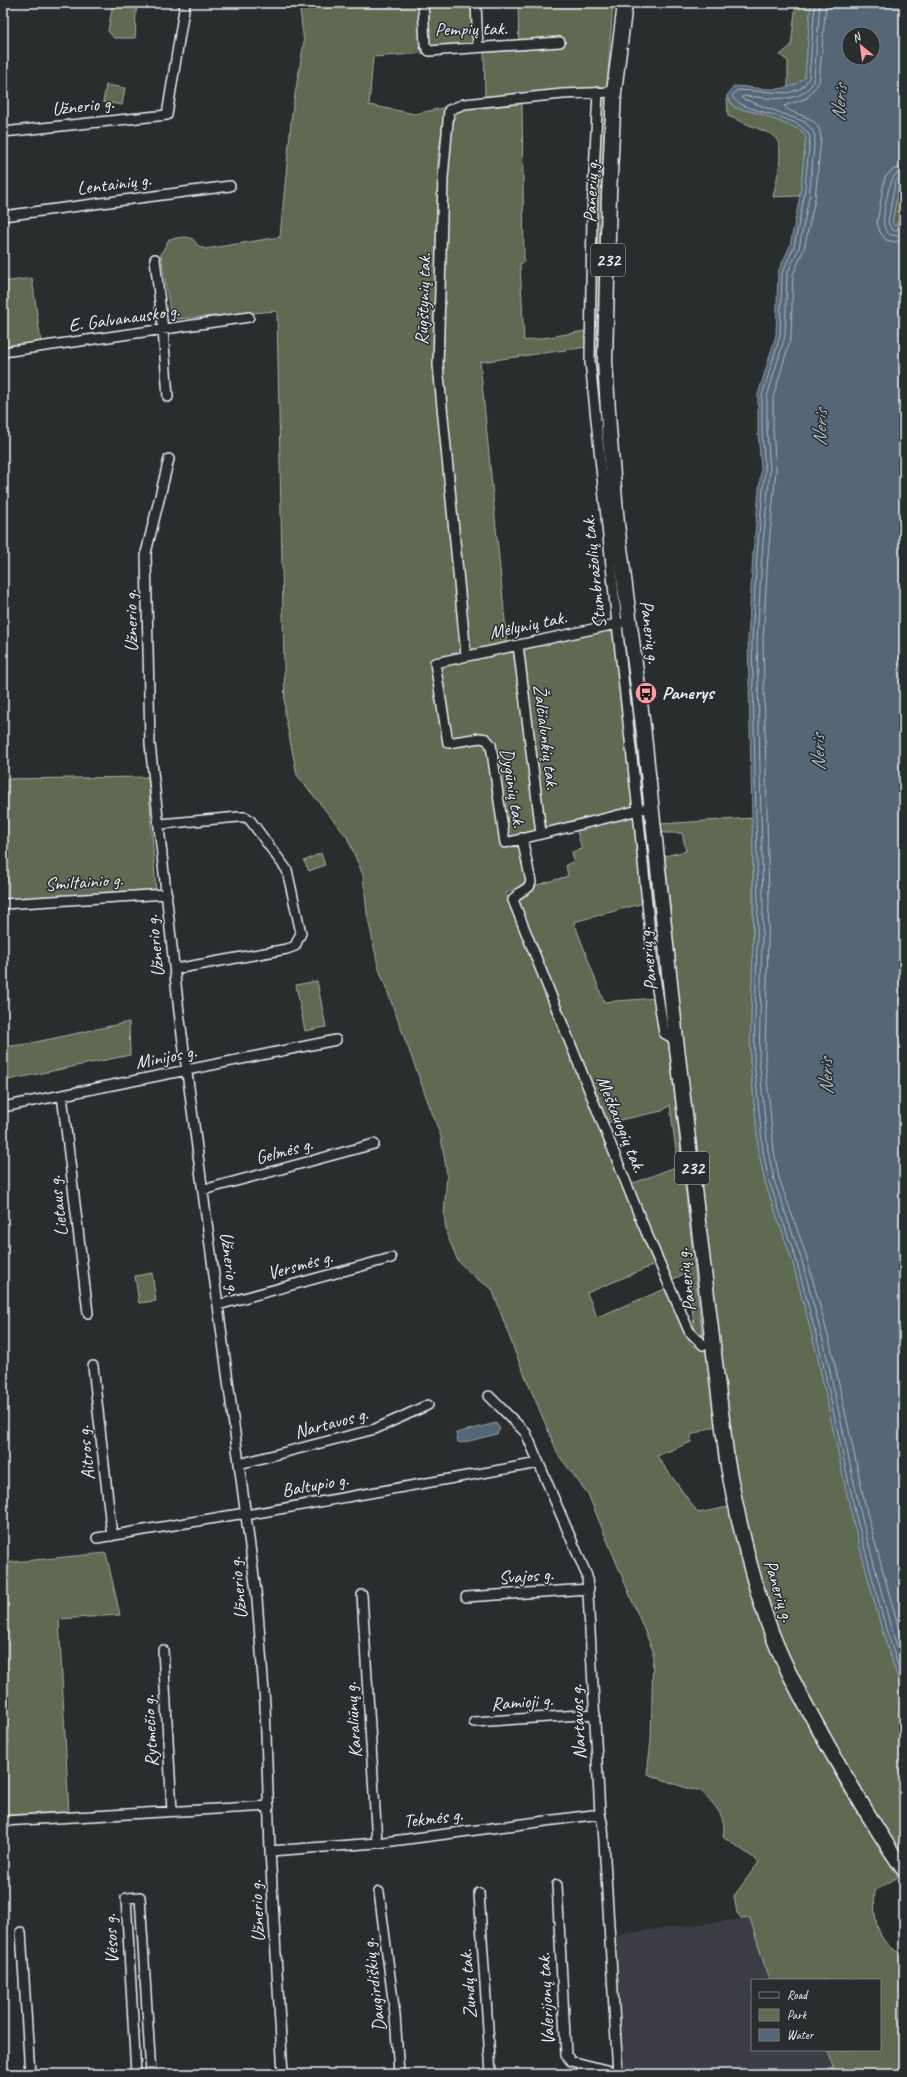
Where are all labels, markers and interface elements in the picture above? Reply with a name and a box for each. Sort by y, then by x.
street label: Pempių tak. [434,16,508,42]
north arrow [841,26,881,66]
text: N [850,28,864,45]
water label: Neris [825,81,853,122]
street label: Užnerio g. [51,91,115,121]
street label: Panerių g. [578,159,604,223]
street label: Lentainių g. [76,168,153,200]
road number: 232 [591,244,625,276]
street label: Rūgštynių tak. [409,252,437,346]
street label: E. Galvanausko g. [67,298,181,338]
water label: Neris [807,406,833,447]
street label: Stumbražolių tak. [576,514,612,630]
street label: Užnerio g. [118,590,144,652]
street label: Panerių g. [634,599,666,665]
street label: Mėlynių tak. [487,605,569,645]
bus stop icon: Panerys [633,680,659,706]
place label: Panerys [662,681,716,705]
street label: Žalčialunkių tak. [528,683,564,791]
water label: Neris [805,731,831,771]
street label: Dygūnių tak. [495,746,531,830]
street label: Smiltainio g. [44,867,124,897]
street label: Užnerio g. [140,914,170,978]
street label: Panerių g. [633,926,663,992]
street label: Minijos g. [133,1039,199,1075]
water label: Neris [813,1055,839,1095]
street label: Meškauogių tak. [591,1072,651,1176]
street label: Gelmės g. [253,1132,315,1170]
road number: 232 [675,1152,709,1184]
street label: Lietaus g. [42,1174,74,1238]
street label: Užnerio g. [214,1231,246,1296]
street label: Versmės g. [265,1245,336,1285]
street label: Panerių g. [670,1247,702,1313]
street label: Nartavos g. [292,1402,371,1444]
street label: Aitros g. [71,1424,101,1481]
street label: Baltupio g. [280,1467,350,1503]
street label: Užnerio g. [223,1556,253,1620]
street label: Panerių g. [758,1557,800,1625]
street label: Svajos g. [498,1562,554,1590]
street label: Karaliūnų g. [338,1681,368,1759]
street label: Nartavos g. [564,1684,592,1760]
street label: Ramioji g. [490,1688,554,1716]
street label: Rytmečio g. [136,1694,164,1768]
street label: Tekmės g. [402,1802,464,1834]
street label: Užnerio g. [243,1879,271,1943]
street label: Vėsos g. [98,1913,124,1965]
street label: Daugirdiškių g. [356,1937,392,2033]
street label: Zundų tak. [454,1948,482,2019]
street label: Valerijonų tak. [532,1952,560,2046]
legend [751,1979,881,2051]
text: Road [787,1987,809,2003]
text: Park [787,2007,808,2023]
text: Water [787,2027,815,2043]

